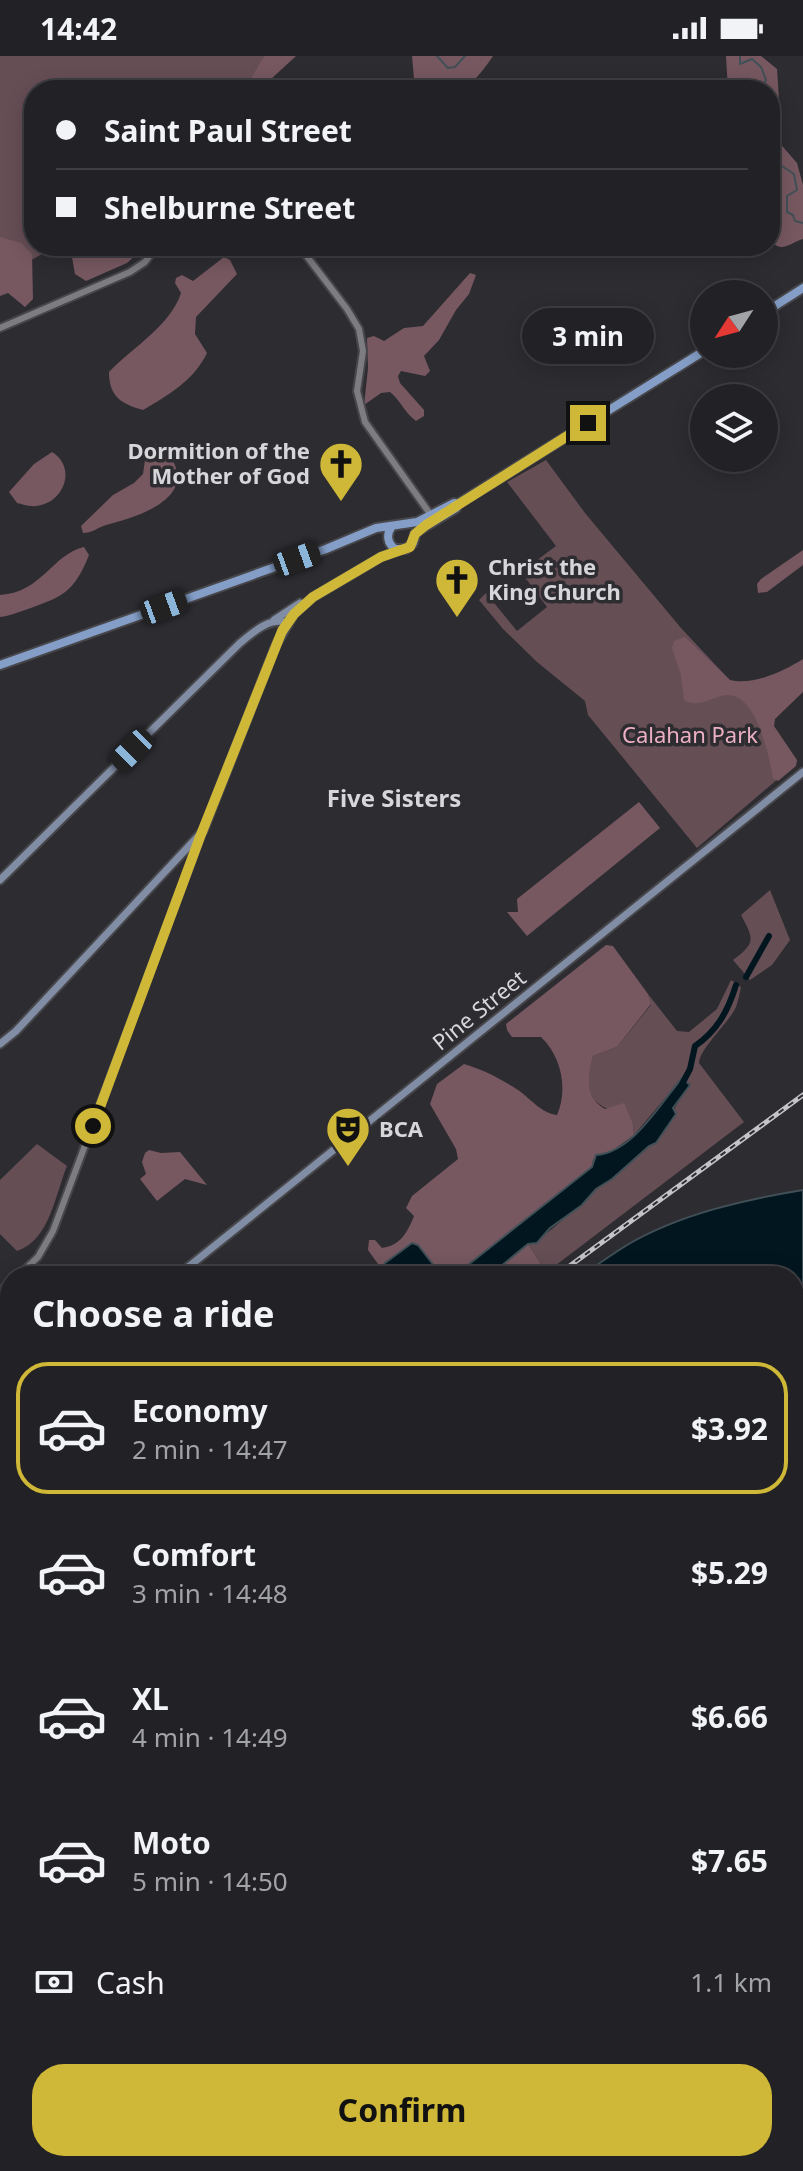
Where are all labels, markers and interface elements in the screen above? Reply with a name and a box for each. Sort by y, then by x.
text: 14:42 [40,8,117,49]
text: Saint Paul Street [104,110,352,151]
text: Shelburne Street [104,187,355,228]
north arrow [690,280,778,368]
map controls [690,280,778,472]
callout: 3 min [522,307,654,363]
text: 3 min [552,318,624,354]
button: layers [690,384,778,472]
route end [570,405,606,441]
place label: Dormition of the Mother of God [127,435,310,490]
church icon: Dormition of the Mother of God [317,440,365,503]
car [270,540,324,578]
place label: Christ the King Church [488,551,621,606]
church icon: Christ the King Church [433,556,481,619]
car [137,588,191,626]
park label: Calahan Park [622,719,758,749]
car [107,725,157,775]
district label: Five Sisters [327,781,461,814]
street label: Pine Street [425,962,531,1056]
theatre icon: BCA [324,1105,372,1168]
route start [75,1108,111,1144]
place label: BCA [379,1113,424,1143]
text: Choose a ride [32,1289,274,1338]
text: Economy [132,1390,268,1431]
icon: car [36,1392,108,1464]
text: $3.92 [691,1408,768,1449]
text: 2 min · 14:47 [132,1431,288,1467]
text: Comfort [132,1534,256,1575]
icon: car [36,1536,108,1608]
text: $5.29 [691,1552,768,1593]
text: 3 min · 14:48 [132,1575,288,1611]
text: XL [132,1678,169,1719]
icon: car [36,1680,108,1752]
text: $6.66 [691,1696,768,1737]
text: 4 min · 14:49 [132,1719,288,1755]
text: Moto [132,1822,211,1863]
icon: car [36,1824,108,1896]
text: $7.65 [691,1840,768,1881]
text: 5 min · 14:50 [132,1863,288,1899]
icon: cash [32,1960,76,2004]
text: Cash [96,1962,165,2003]
text: 1.1 km [690,1964,772,2000]
button: Confirm [32,2064,772,2156]

